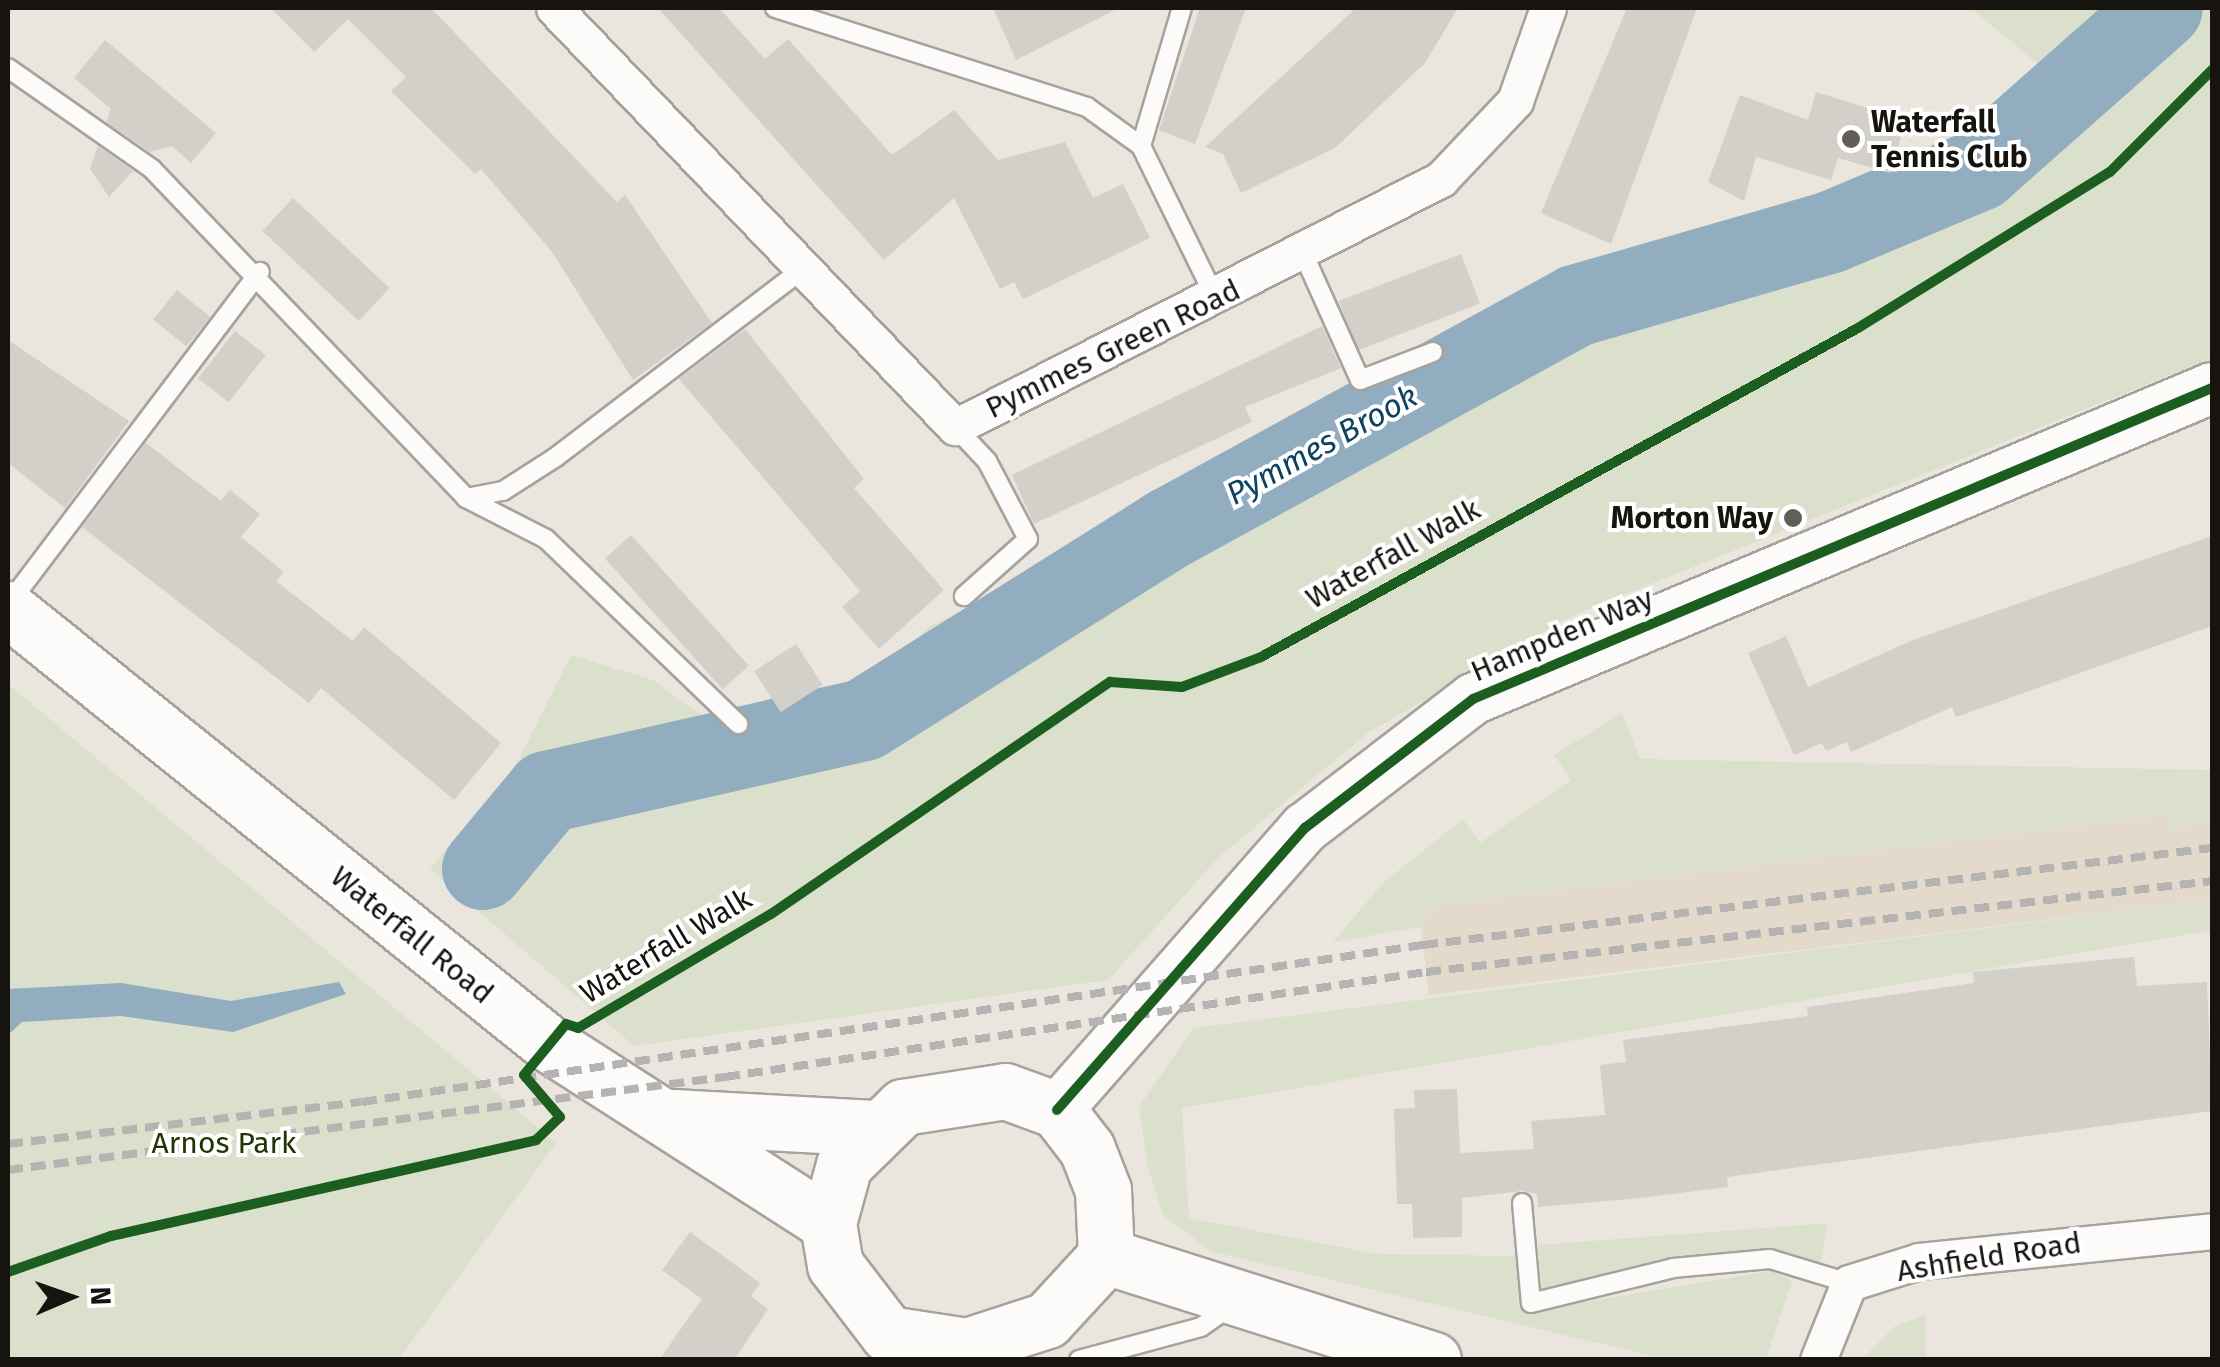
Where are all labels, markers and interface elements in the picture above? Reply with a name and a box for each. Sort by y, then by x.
place label: Waterfall Tennis Club [1871,104,2028,174]
marker: Waterfall Tennis Club [1840,128,1862,150]
street label: Pymmes Green Road [980,272,1246,426]
water label: Pymmes Brook [1220,377,1424,513]
street label: Waterfall Walk [1300,491,1486,617]
place label: Morton Way [1611,500,1773,536]
marker: Morton Way [1782,507,1804,529]
street label: Hampden Way [1465,580,1659,690]
street label: Waterfall Road [323,859,501,1011]
street label: Waterfall Walk [574,881,758,1011]
park label: Arnos Park [152,1125,296,1161]
street label: Ashfield Road [1894,1225,2084,1289]
north arrow [20,1247,120,1347]
text: N [84,1286,117,1306]

